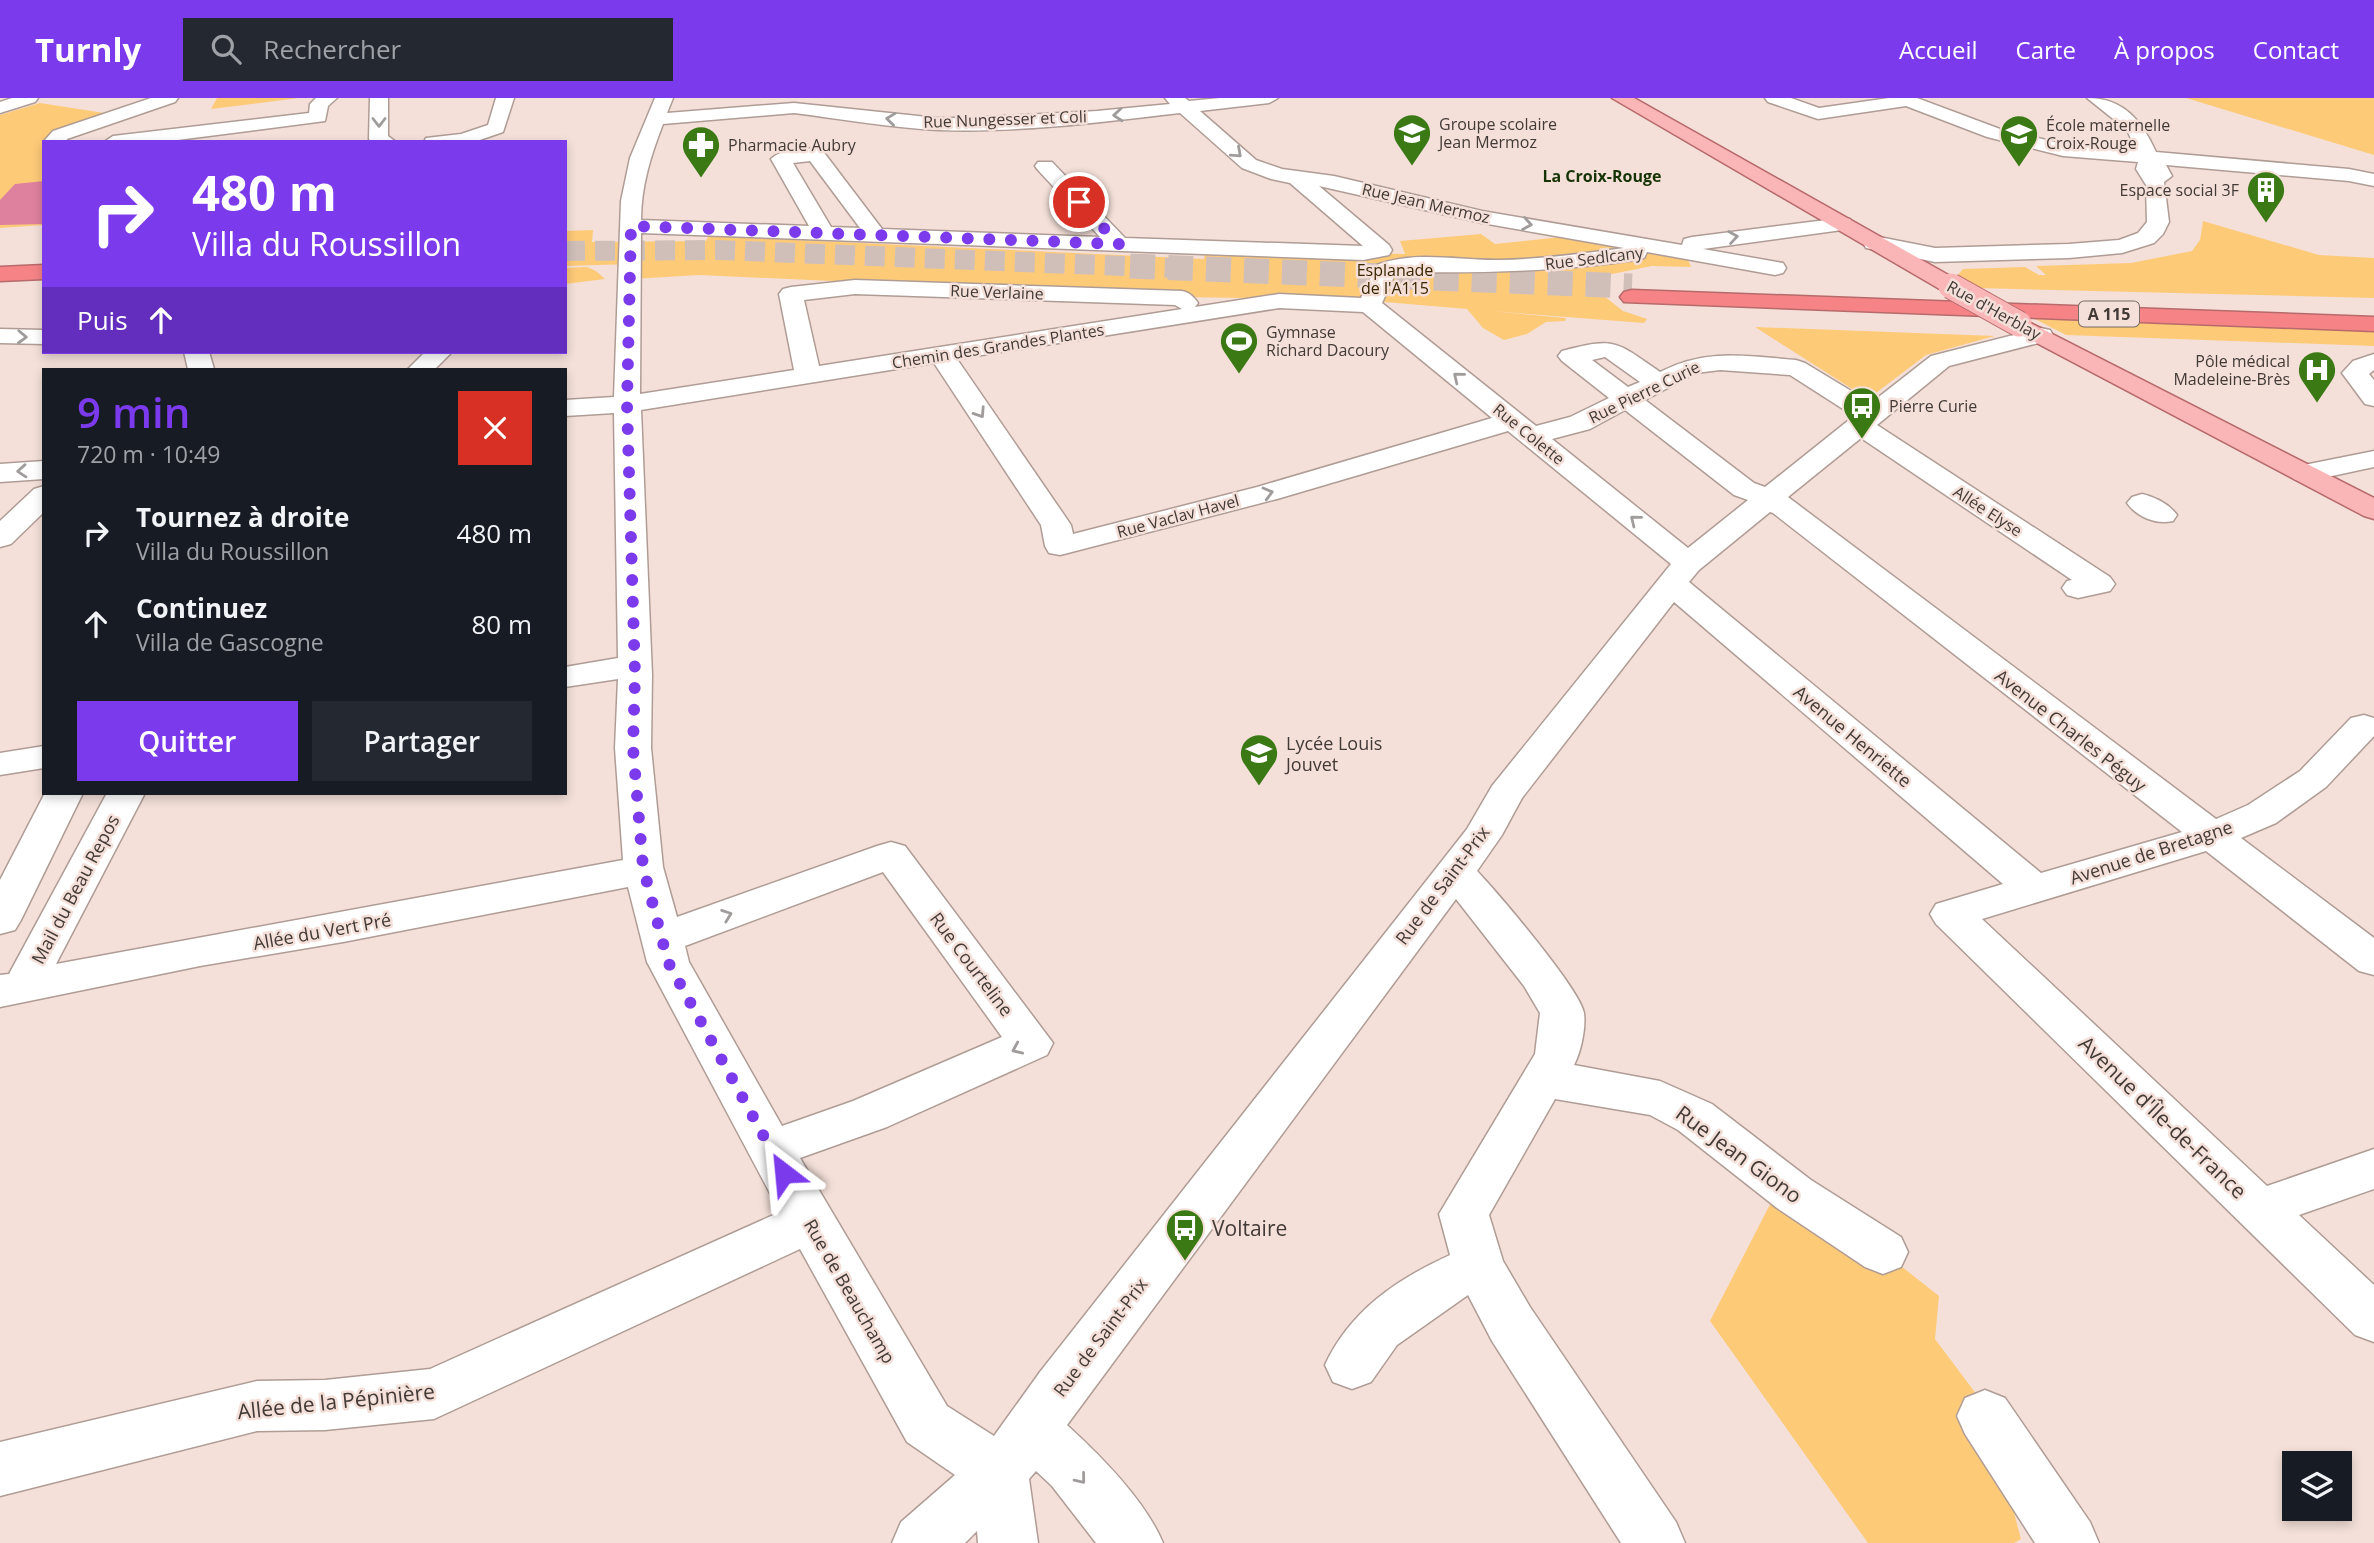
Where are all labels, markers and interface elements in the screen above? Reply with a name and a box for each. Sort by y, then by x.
search box [183,18,673,81]
text: Turnly [35,27,141,72]
icon: search [207,30,245,68]
text: Rechercher [263,31,401,67]
text: Accueil [1899,33,1978,66]
text: Carte [2016,33,2076,66]
text: À propos [2114,33,2215,66]
text: Contact [2253,33,2339,66]
street label: Rue Nungesser et Coli [923,105,1087,133]
one-way arrow [1112,107,1123,122]
one-way arrow [885,111,897,126]
school or university icon: Groupe scolaire Jean Mermoz [1391,112,1433,167]
place label: Groupe scolaire Jean Mermoz [1437,113,1557,153]
school or university icon: École maternelle Croix-Rouge [1998,113,2040,168]
place label: École maternelle Croix-Rouge [2046,114,2170,154]
one-way arrow [371,118,387,128]
pharmacy icon: Pharmacie Aubry [680,124,722,179]
place label: Pharmacie Aubry [728,134,857,156]
one-way arrow [1229,145,1242,158]
text: 480 m [192,159,337,225]
district label: La Croix-Rouge [1543,165,1661,187]
icon: right [77,168,168,259]
building icon: Espace social 3F [2245,169,2287,224]
pin [1049,172,1109,232]
street label: Rue Jean Mermoz [1360,178,1492,228]
place label: Espace social 3F [2120,179,2239,201]
icon: arrive [1060,183,1098,221]
one-way arrow [1521,216,1533,231]
text: Villa du Roussillon [192,222,461,265]
one-way arrow [1727,230,1739,245]
street label: Rue Sedlcany [1544,241,1645,275]
park label: Esplanade de l'A115 [1357,259,1433,299]
street label: Rue d'Herblay [1943,275,2046,345]
street label: Rue Verlaine [950,279,1044,305]
icon: ahead [142,301,180,339]
text: Puis [77,302,128,338]
road number: A 115 [2079,302,2139,327]
street label: Chemin des Grandes Plantes [890,318,1106,374]
sports icon: Gymnase Richard Dacoury [1218,320,1260,375]
place label: Gymnase Richard Dacoury [1266,321,1390,361]
one-way arrow [17,330,28,345]
hospital icon: Pôle médical Madeleine-Brès [2296,349,2338,404]
place label: Pôle médical Madeleine-Brès [2173,350,2290,390]
street label: Rue Pierre Curie [1585,356,1703,428]
one-way arrow [1454,373,1467,385]
text: 9 min [77,383,190,440]
bus stop icon: Pierre Curie [1841,385,1883,440]
button: close [458,391,532,465]
place label: Pierre Curie [1889,395,1977,417]
street label: Rue Colette [1489,398,1569,470]
one-way arrow [971,405,984,418]
text: 720 m · 10:49 [77,438,220,470]
one-way arrow [16,463,27,478]
street label: Allée Elyse [1949,481,2027,541]
one-way arrow [1262,486,1274,501]
street label: Rue Vaclav Havel [1114,489,1242,543]
text: Tournez à droite [136,499,349,535]
icon: right [77,514,115,552]
text: 480 m [457,515,532,551]
one-way arrow [1630,516,1642,529]
text: Villa du Roussillon [136,535,329,567]
text: Continuez [136,590,267,626]
icon: ahead [77,605,115,643]
text: 80 m [471,606,532,642]
text: Villa de Gascogne [136,626,324,658]
street label: Avenue Charles Péguy [1990,663,2152,797]
street label: Avenue Henriette [1789,680,1917,792]
button: Quitter [77,701,298,781]
button: Partager [312,701,532,781]
place label: Lycée Louis Jouvet [1284,731,1382,776]
school or university icon: Lycée Louis Jouvet [1238,732,1280,787]
street label: Mail du Beau Repos [25,810,125,968]
street label: Avenue de Bretagne [2067,814,2235,890]
street label: Rue de Saint-Prix [1390,820,1495,949]
street label: Allée du Vert Pré [251,907,393,955]
street label: Rue Courteline [925,907,1019,1021]
one-way arrow [721,909,733,923]
street label: Avenue d'Île-de-France [2073,1029,2253,1205]
one-way arrow [1012,1041,1024,1055]
street label: Rue Jean Giono [1670,1099,1808,1209]
position arrow [747,1136,821,1210]
bus stop icon: Voltaire [1164,1207,1206,1262]
street label: Rue de Beauchamp [799,1214,901,1368]
place label: Voltaire [1212,1214,1287,1242]
street label: Rue de Saint-Prix [1048,1272,1153,1401]
street label: Allée de la Pépinière [236,1377,436,1425]
map controls [2282,1451,2352,1521]
button: layers [2282,1451,2352,1521]
one-way arrow [1073,1470,1085,1483]

